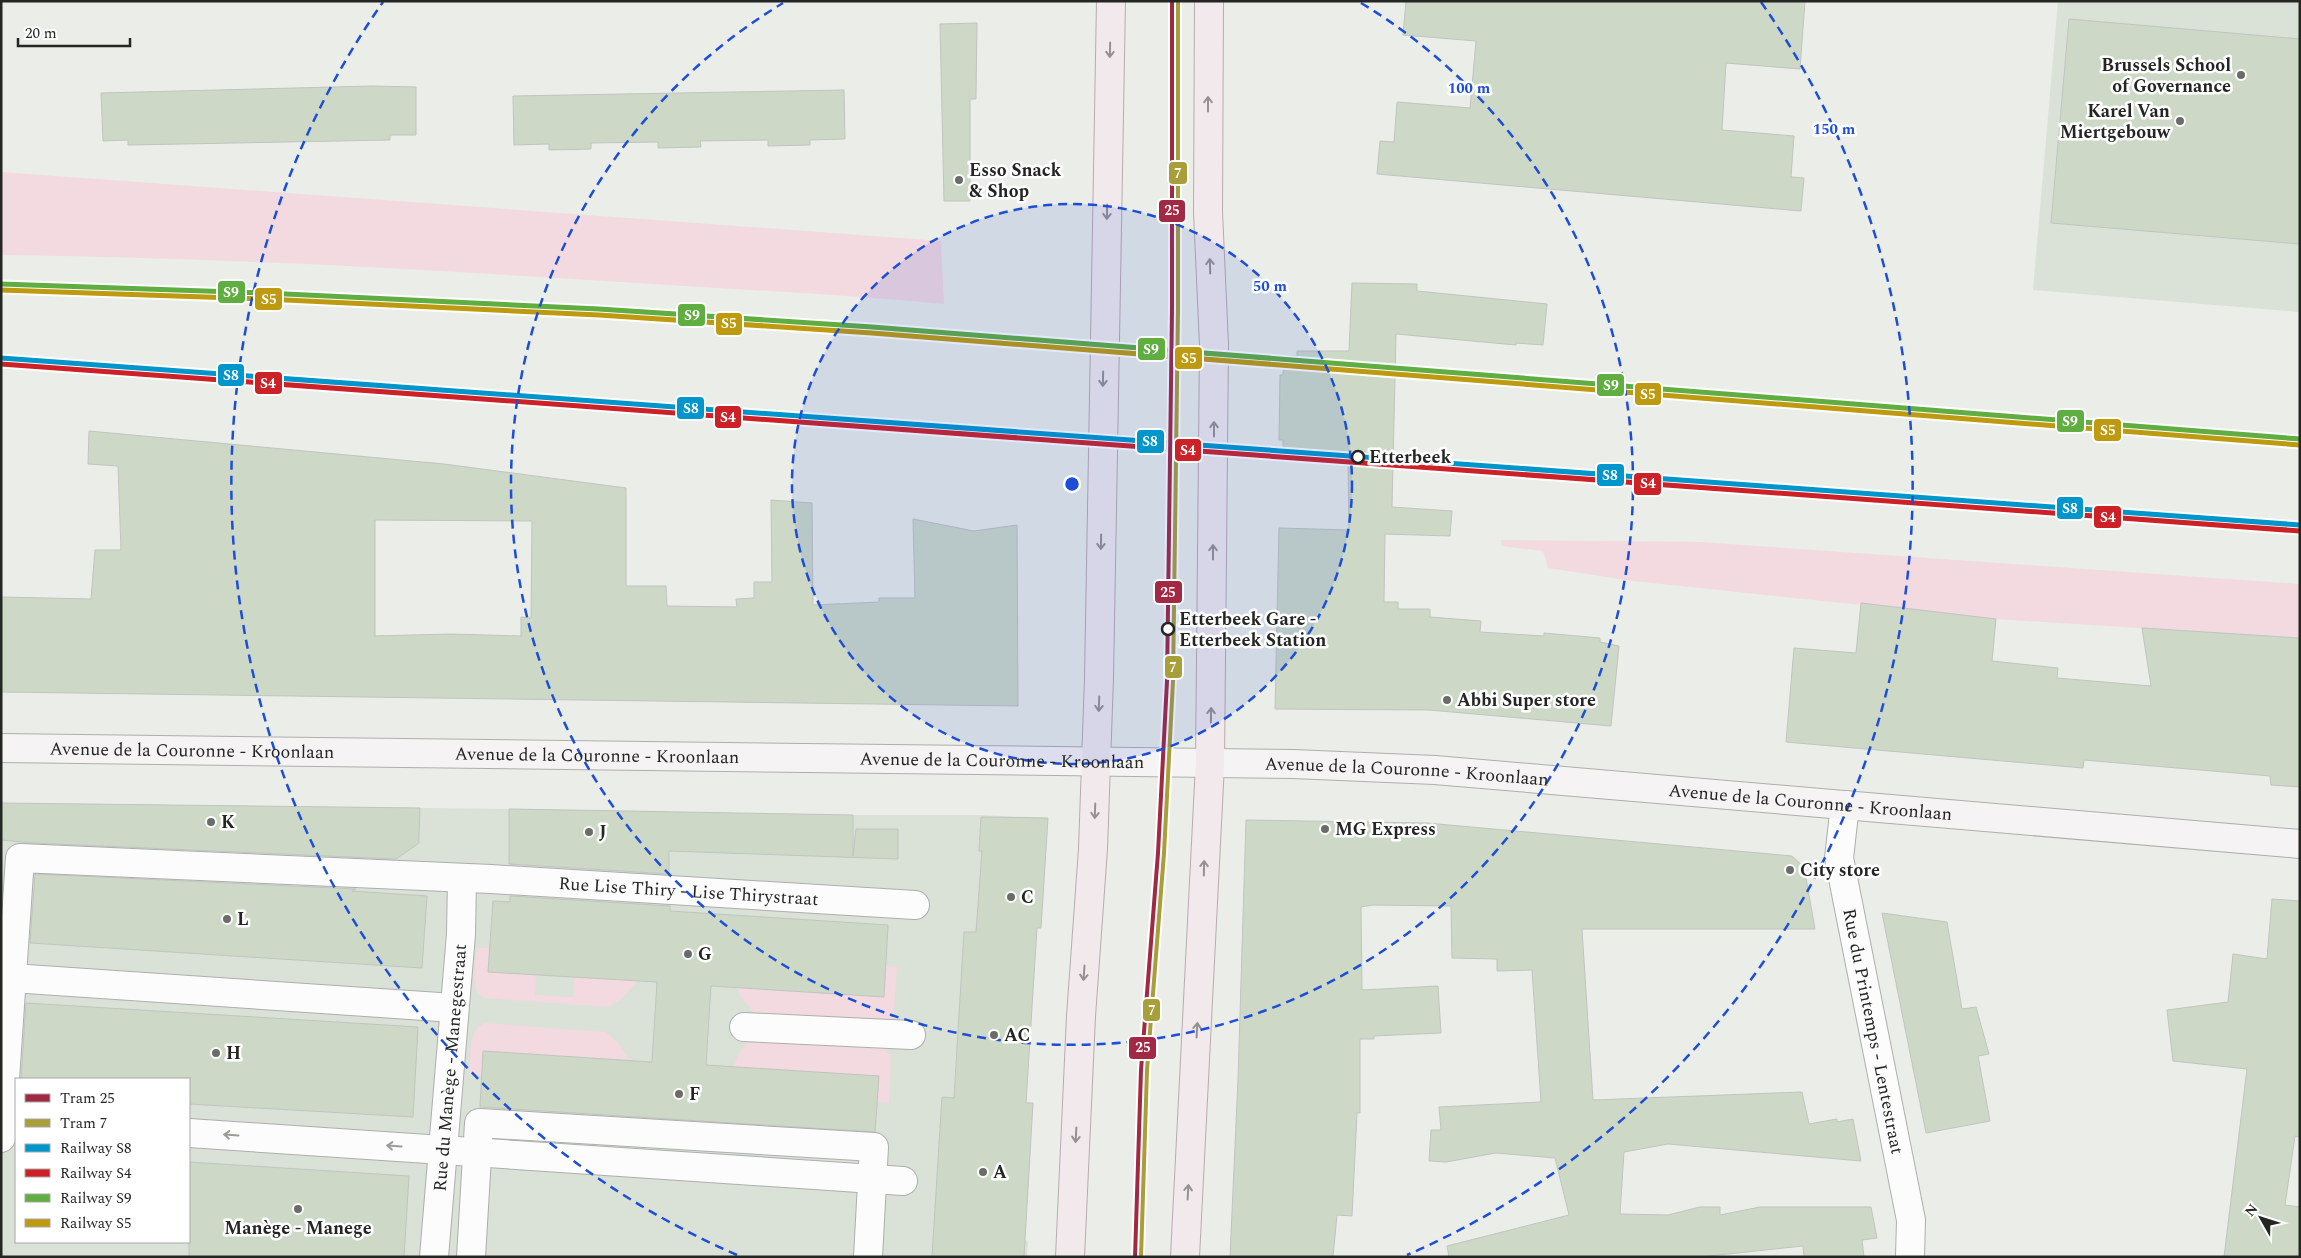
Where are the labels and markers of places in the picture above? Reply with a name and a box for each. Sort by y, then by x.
place label: Brussels School of Governance [2101,52,2231,100]
marker: Brussels School of Governance [2235,69,2247,81]
place label: Karel Van Miertgebouw [2060,98,2171,146]
marker: Karel Van Miertgebouw [2174,115,2186,127]
place label: Esso Snack & Shop [969,157,1061,205]
marker: Esso Snack & Shop [953,174,965,186]
place label: Etterbeek [1369,444,1451,471]
marker: Etterbeek [1351,450,1365,464]
centre of rings [1063,475,1081,493]
place label: Etterbeek Gare - Etterbeek Station [1179,606,1326,654]
marker: Etterbeek Gare - Etterbeek Station [1161,622,1175,636]
place label: Abbi Super store [1457,687,1596,714]
marker: Abbi Super store [1441,694,1453,706]
place label: K [221,809,235,836]
marker: K [205,816,217,828]
place label: MG Express [1335,816,1436,843]
place label: J [599,819,607,846]
marker: MG Express [1319,823,1331,835]
marker: J [583,826,595,838]
place label: City store [1800,857,1880,884]
marker: City store [1784,864,1796,876]
place label: C [1021,884,1034,911]
marker: C [1005,891,1017,903]
place label: L [237,906,249,933]
marker: L [221,913,233,925]
place label: G [698,941,712,968]
marker: G [682,948,694,960]
place label: AC [1004,1022,1030,1049]
marker: AC [988,1029,1000,1041]
place label: H [226,1040,241,1067]
marker: H [210,1047,222,1059]
place label: F [689,1081,700,1108]
marker: F [673,1088,685,1100]
place label: A [993,1159,1007,1186]
marker: A [977,1166,989,1178]
marker: Manège - Manege [292,1203,304,1215]
place label: Manège - Manege [224,1215,372,1242]

